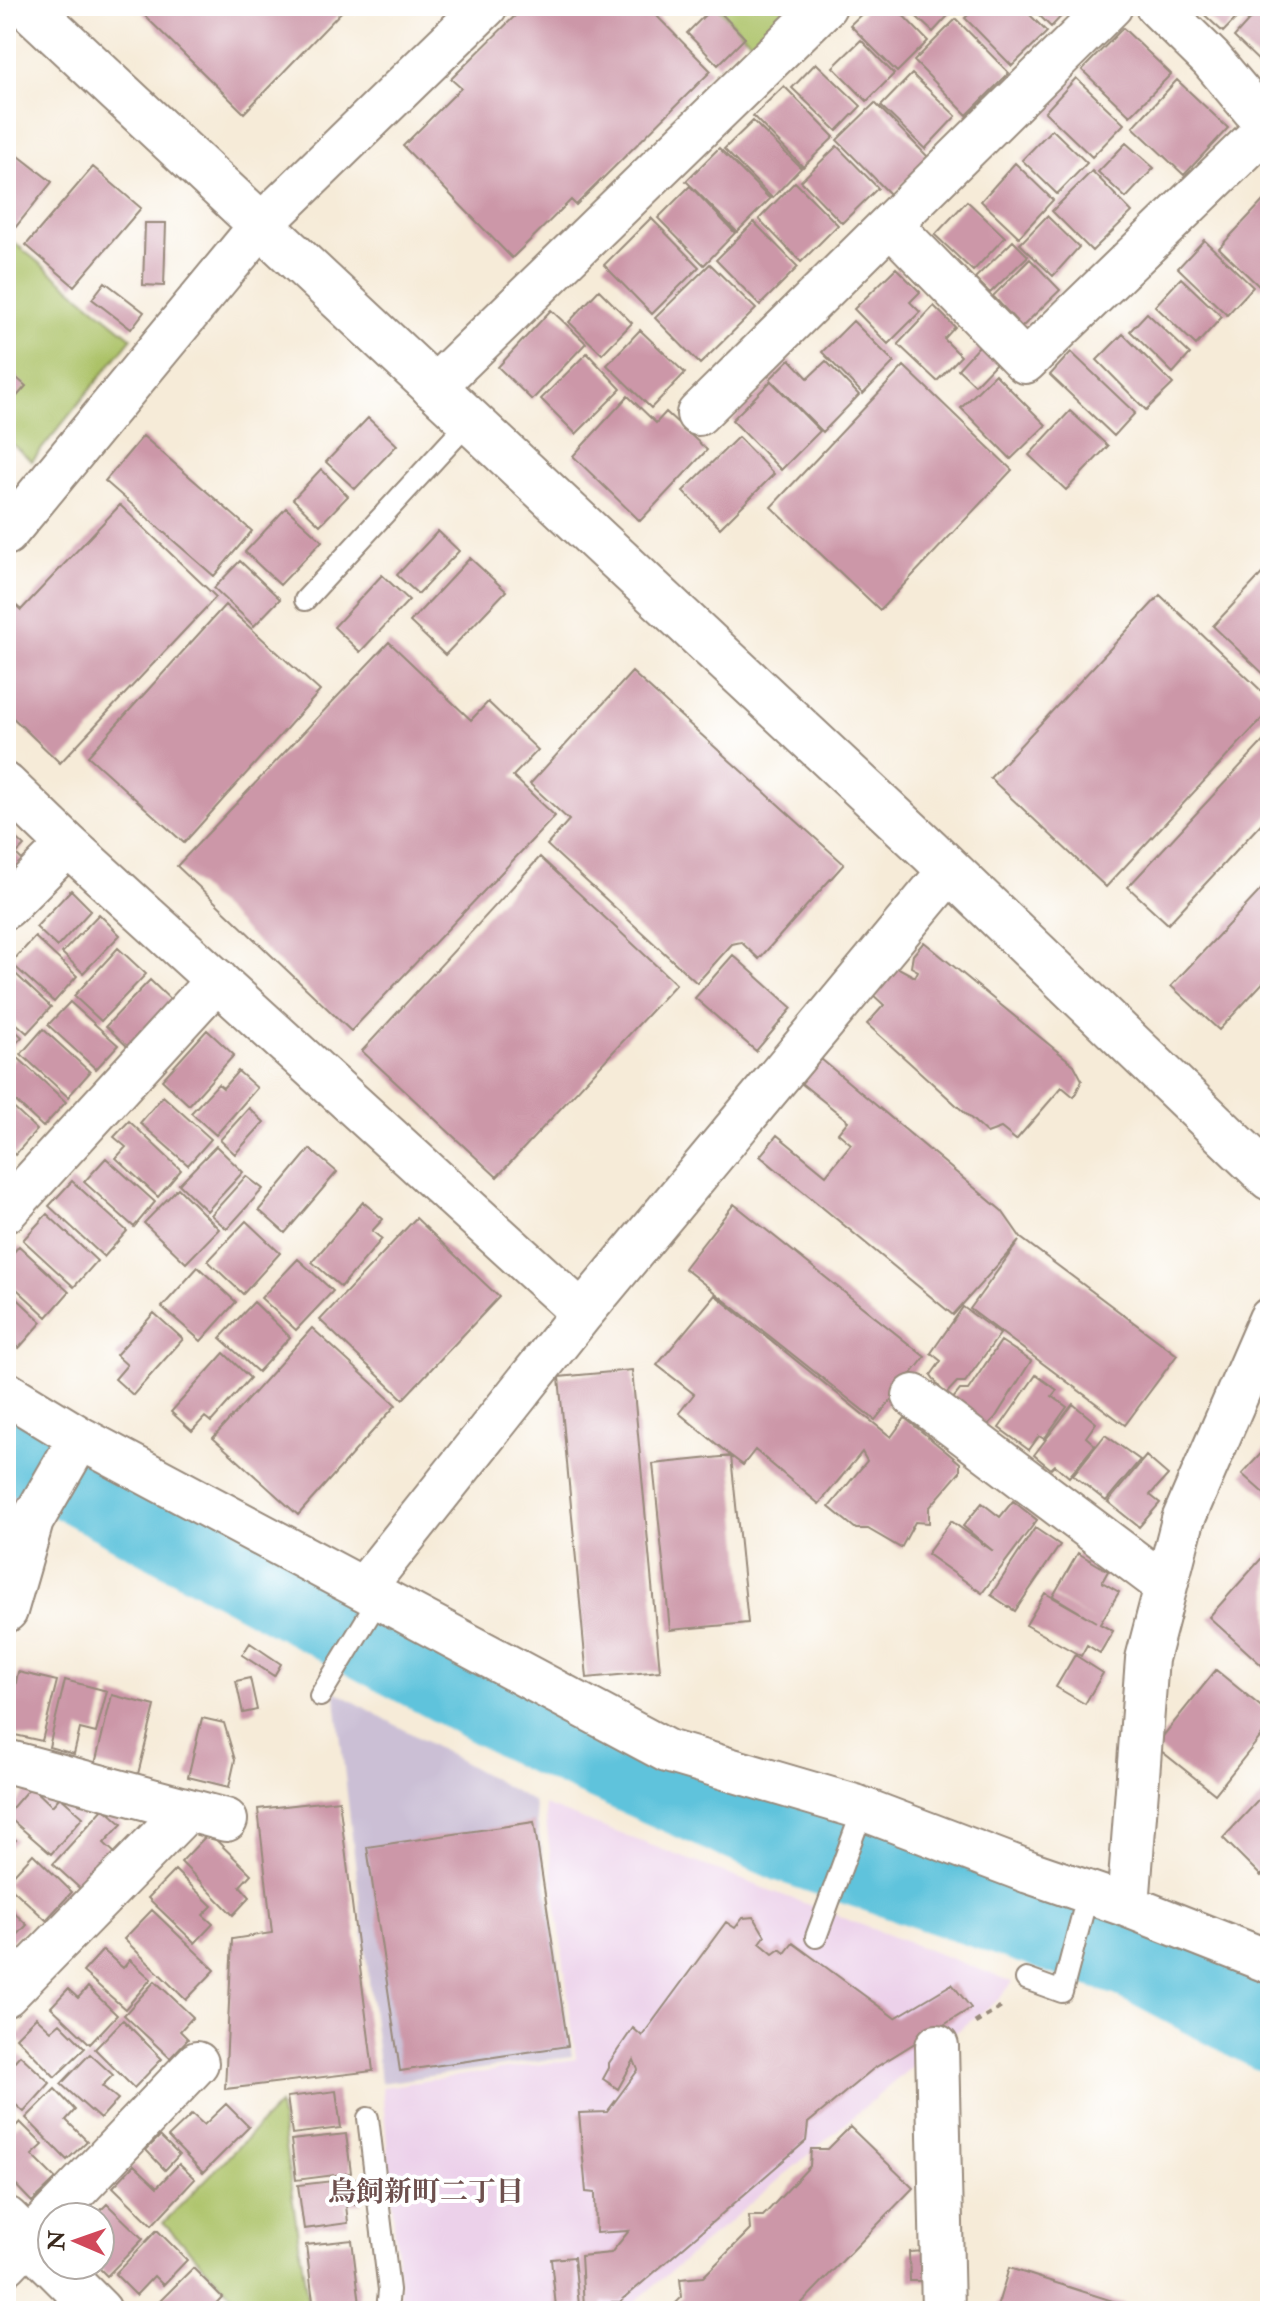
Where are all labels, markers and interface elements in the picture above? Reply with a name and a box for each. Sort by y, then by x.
district label: 鳥飼新町二丁目 [328,2175,524,2210]
north arrow [36,2201,116,2281]
text: N [43,2230,71,2252]

